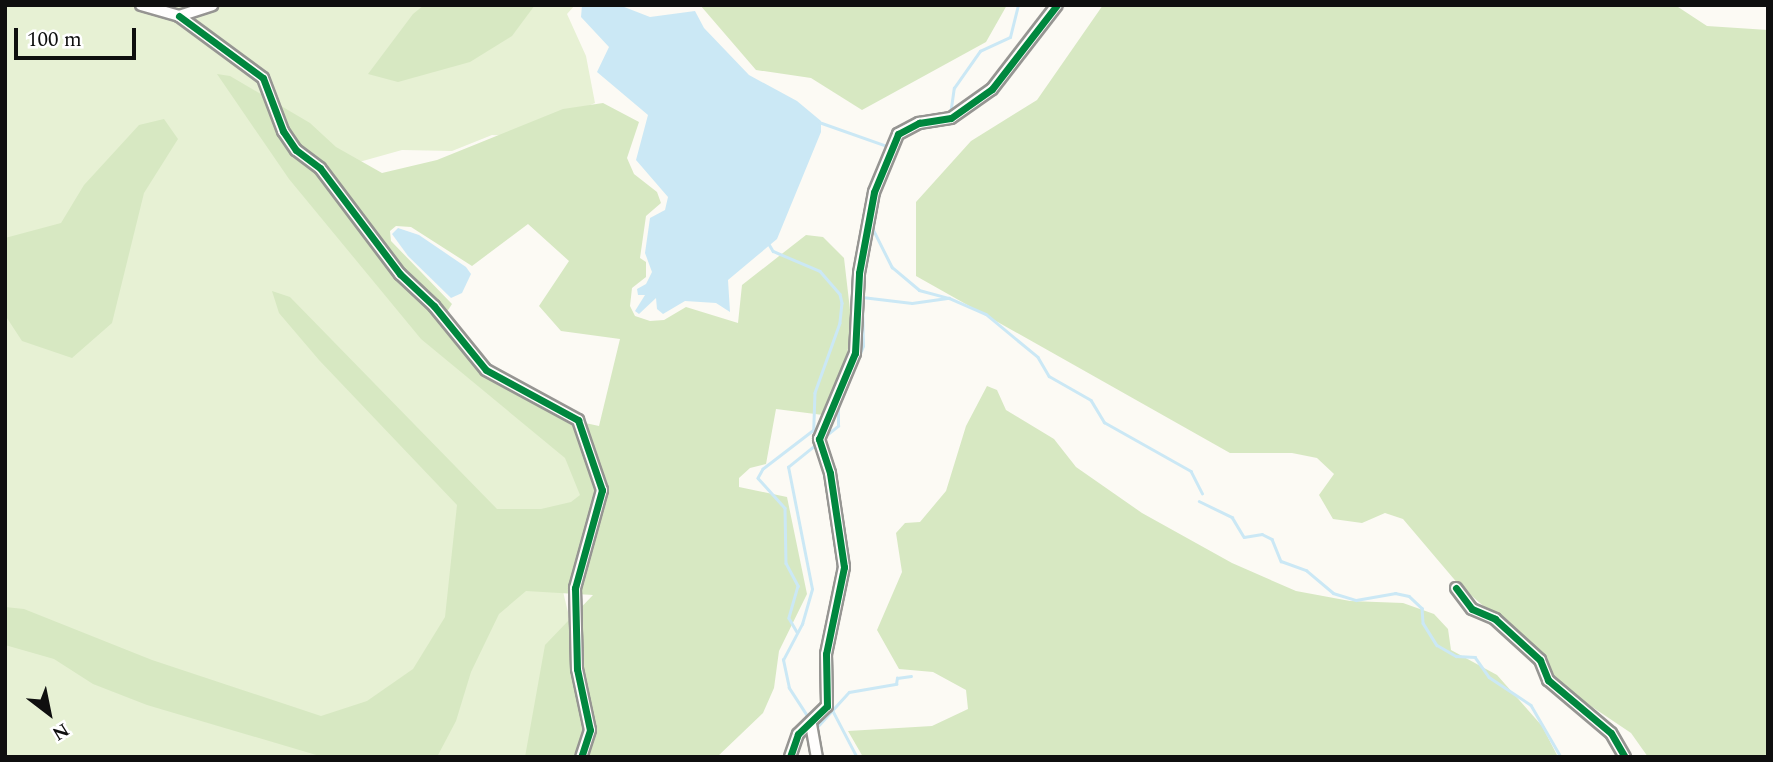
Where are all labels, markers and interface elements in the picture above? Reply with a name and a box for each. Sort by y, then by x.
scale bar [18,14,140,58]
text: 100 m [27,24,82,56]
north arrow [14,678,84,748]
text: N [46,715,75,748]

